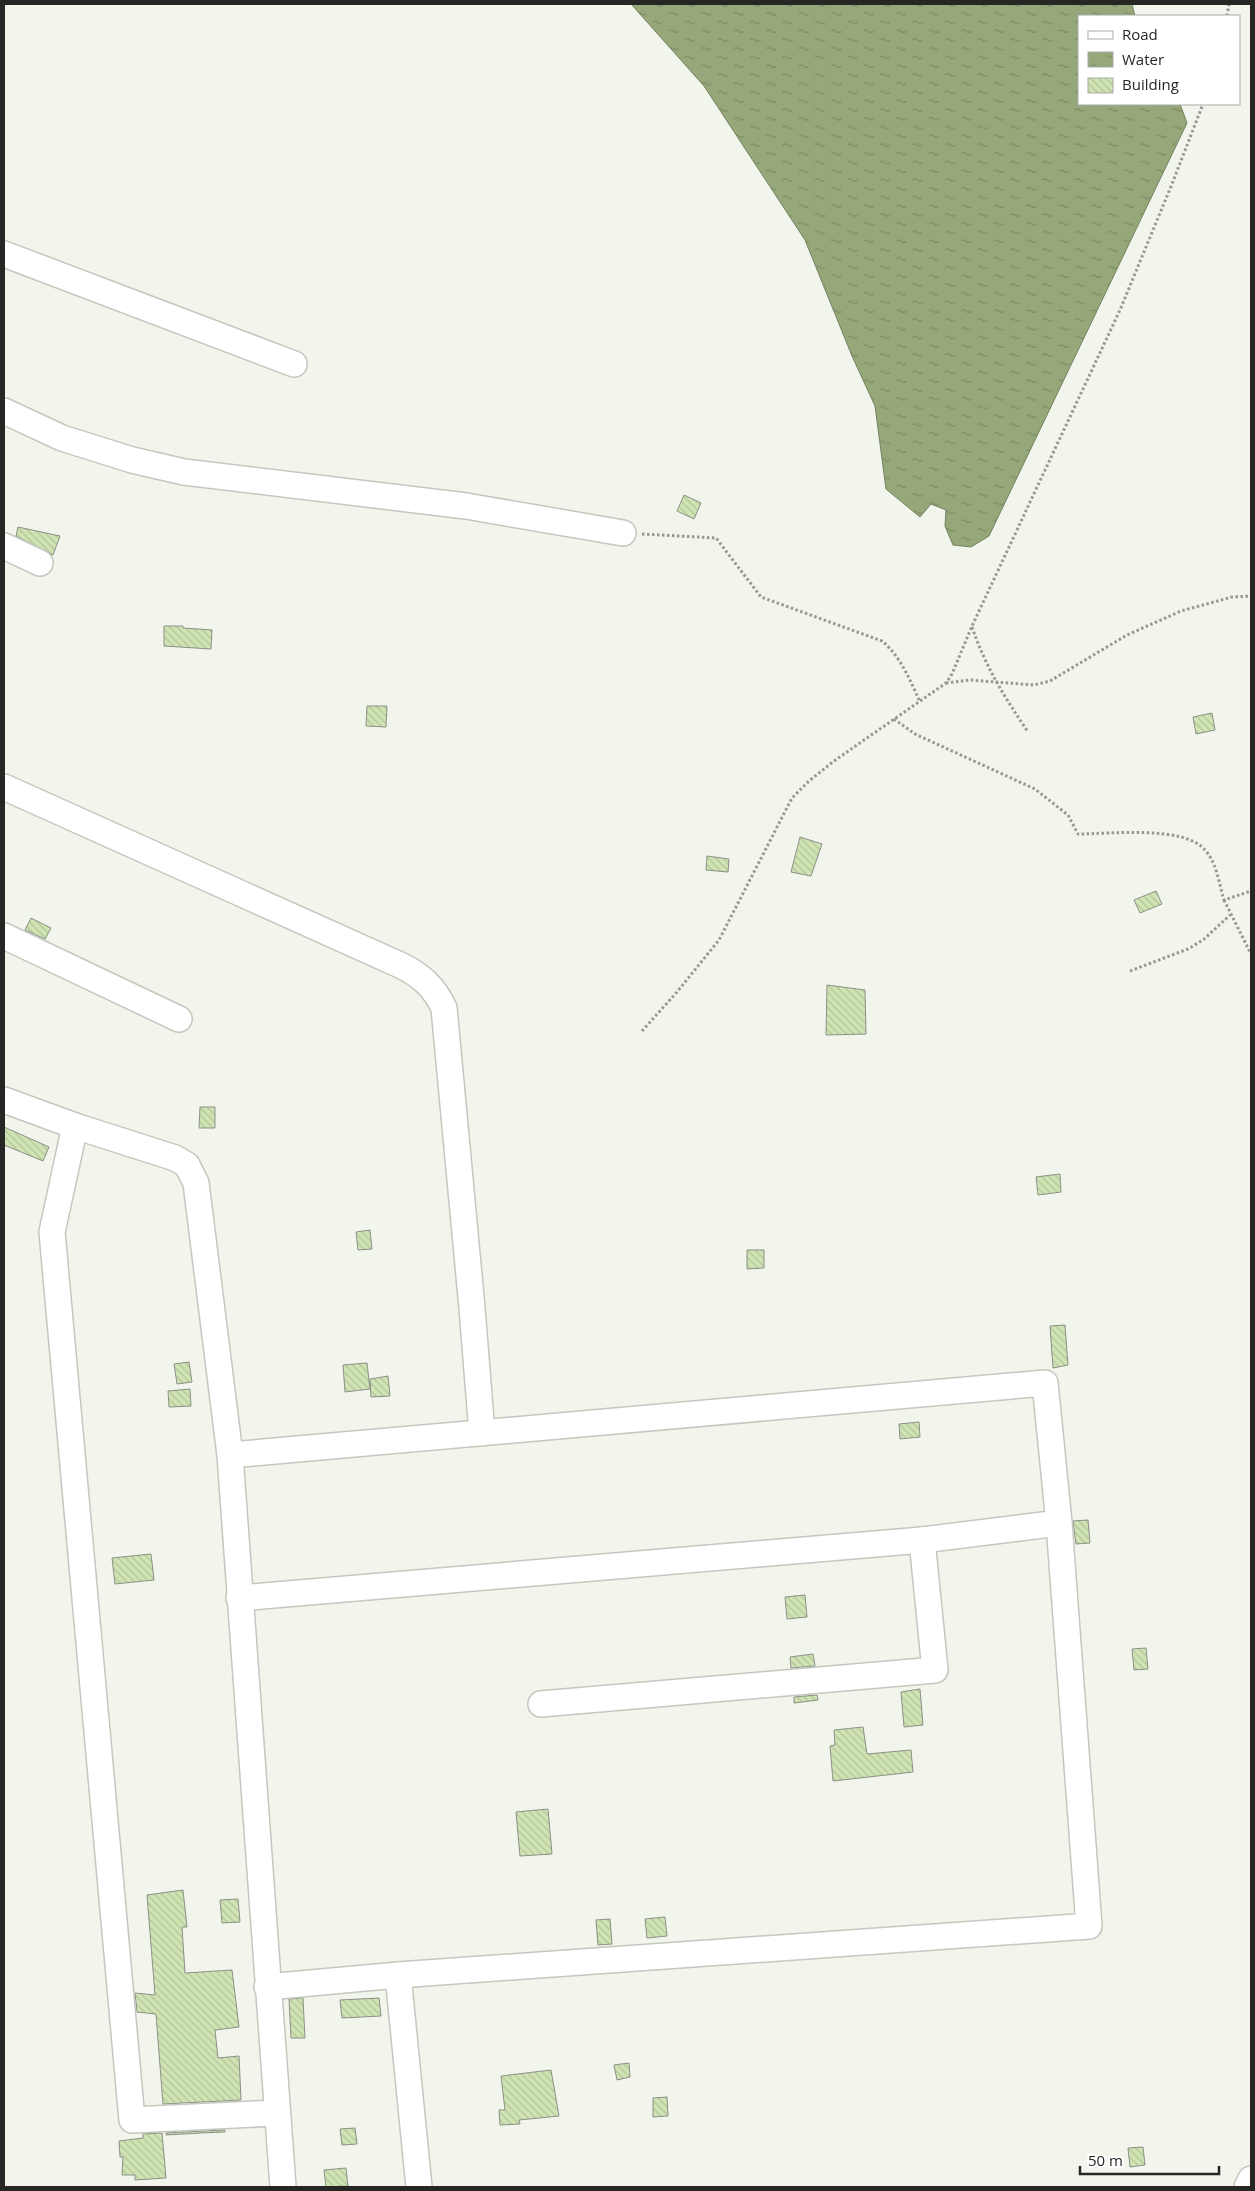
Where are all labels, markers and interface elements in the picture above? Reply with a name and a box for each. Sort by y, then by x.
legend [1078,15,1240,105]
text: Road [1122,24,1158,44]
text: Water [1122,49,1164,69]
text: Building [1122,74,1179,94]
scale bar [1080,2144,1219,2176]
text: 50 m [1088,2150,1123,2170]

